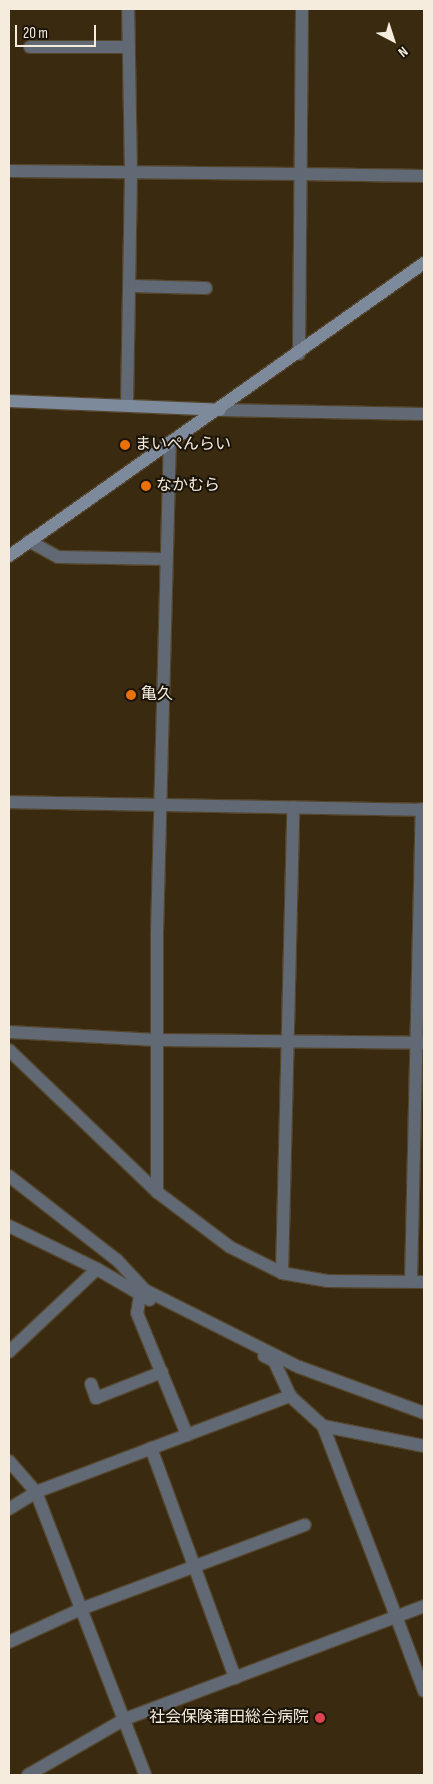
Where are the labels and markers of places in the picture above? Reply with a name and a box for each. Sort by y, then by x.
place label: まいぺんらい [135,435,231,455]
marker: まいぺんらい [119,439,131,451]
place label: なかむら [156,476,220,496]
marker: なかむら [140,480,152,492]
place label: 亀久 [141,685,173,705]
marker: 亀久 [125,689,137,701]
place label: 社会保険蒲田総合病院 [149,1708,309,1728]
marker: 社会保険蒲田総合病院 [313,1711,327,1725]

